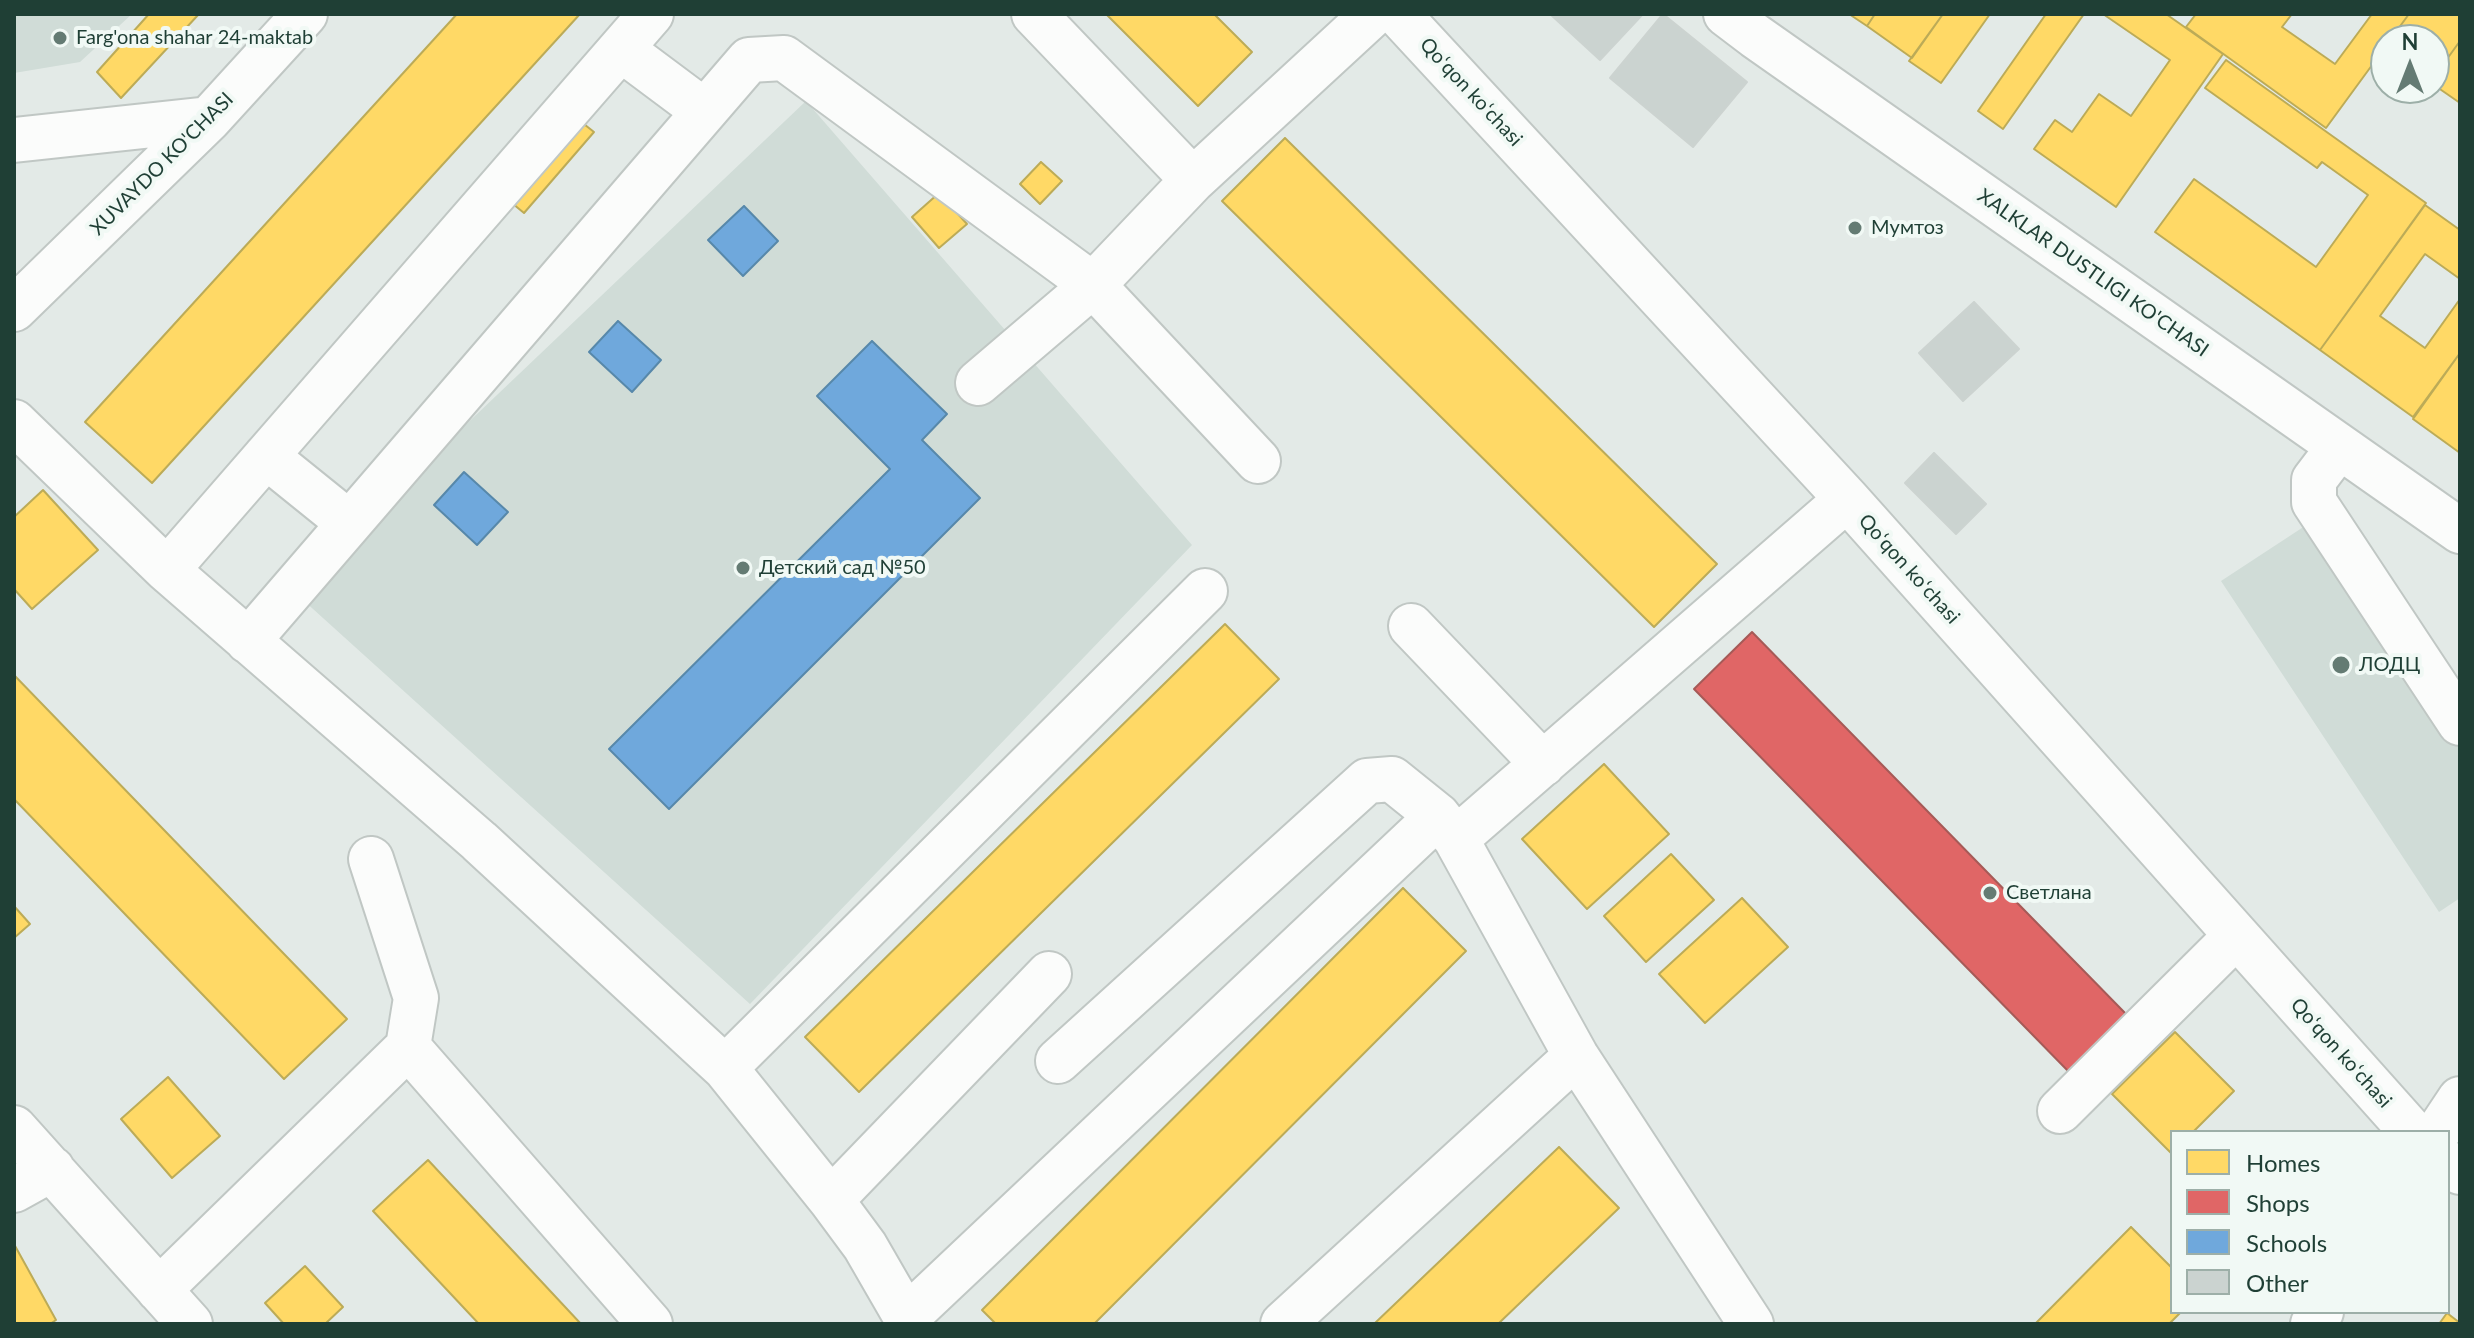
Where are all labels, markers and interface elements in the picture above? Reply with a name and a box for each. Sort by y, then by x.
north arrow [2370,24,2450,104]
place label: Farg'ona shahar 24-maktab [76,26,313,50]
text: N [2402,28,2418,55]
marker: Farg'ona shahar 24-maktab [51,29,69,47]
street label: Qoʻqon koʻchasi [1415,33,1527,151]
street label: XUVAYDO KO'CHASI [86,88,238,240]
street label: XALKLAR DUSTLIGI KO'CHASI [1973,184,2213,362]
place label: Mумтоз [1871,216,1944,240]
marker: Mумтоз [1846,219,1864,237]
street label: Qoʻqon koʻchasi [1853,509,1965,629]
place label: Детский сад №50 [759,556,926,580]
marker: Детский сад №50 [734,559,752,577]
place label: ЛОДЦ [2359,653,2420,677]
marker: ЛОДЦ [2330,654,2352,676]
place label: Светлана [2006,881,2092,905]
marker: Светлана [1981,884,1999,902]
street label: Qoʻqon koʻchasi [2285,993,2397,1113]
legend [2170,1130,2450,1314]
text: Homes [2246,1148,2320,1177]
text: Shops [2246,1188,2310,1217]
text: Schools [2246,1228,2327,1257]
text: Other [2246,1268,2309,1297]

